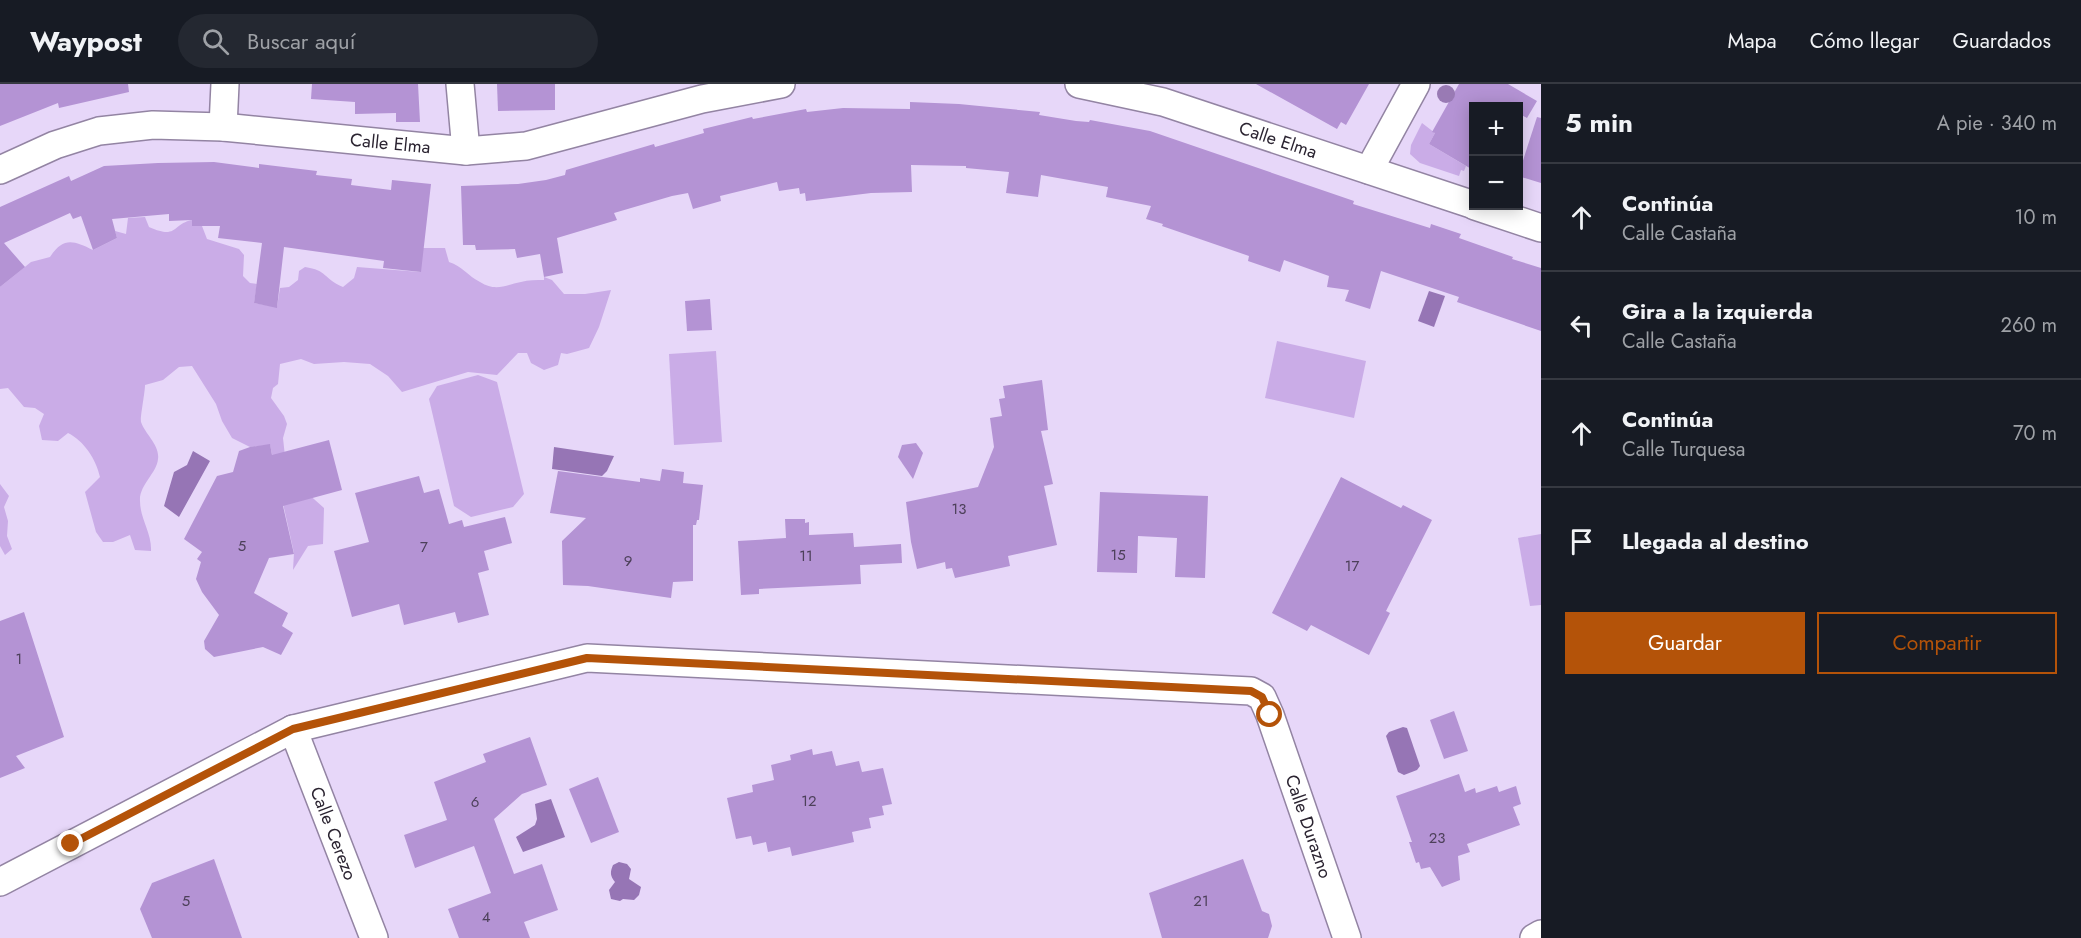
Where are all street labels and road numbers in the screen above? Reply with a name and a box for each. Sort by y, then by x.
street label: Calle Elma [1236,115,1320,165]
street label: Calle Elma [349,127,432,160]
street label: Calle Durazno [1279,771,1338,882]
street label: Calle Cerezo [304,783,363,884]

